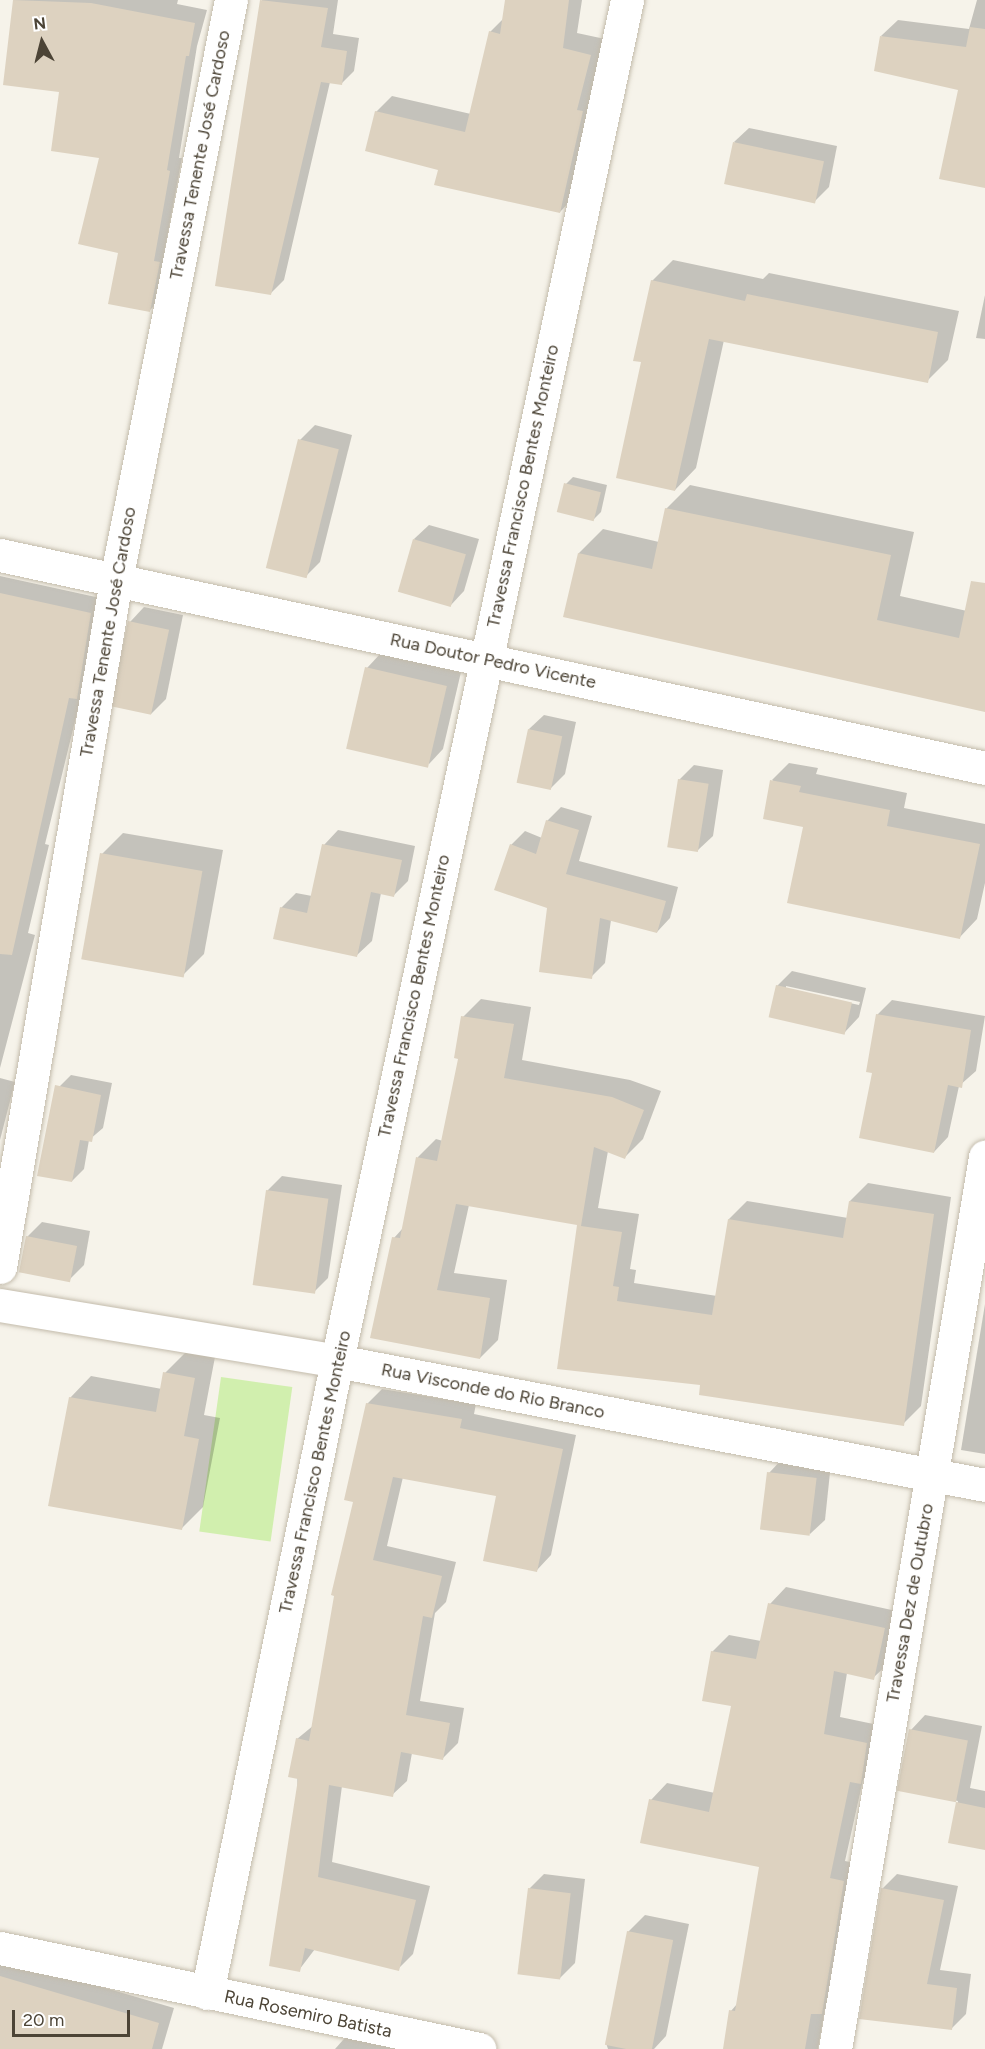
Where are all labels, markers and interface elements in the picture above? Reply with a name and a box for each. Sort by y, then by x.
north arrow [12,12,72,72]
text: N [32,13,47,34]
street label: Travessa Tenente José Cardoso [165,28,235,282]
street label: Travessa Francisco Bentes Monteiro [482,343,564,629]
street label: Travessa Tenente José Cardoso [75,505,141,759]
street label: Rua Doutor Pedro Vicente [388,629,598,693]
street label: Travessa Francisco Bentes Monteiro [373,853,455,1139]
street label: Travessa Francisco Bentes Monteiro [274,1329,356,1615]
street label: Rua Visconde do Rio Branco [379,1359,607,1423]
street label: Travessa Dez de Outubro [882,1502,938,1704]
street label: Rua Rosemiro Batista [222,1986,394,2042]
scale bar [15,1998,134,2036]
text: 20 m [23,2009,64,2031]

